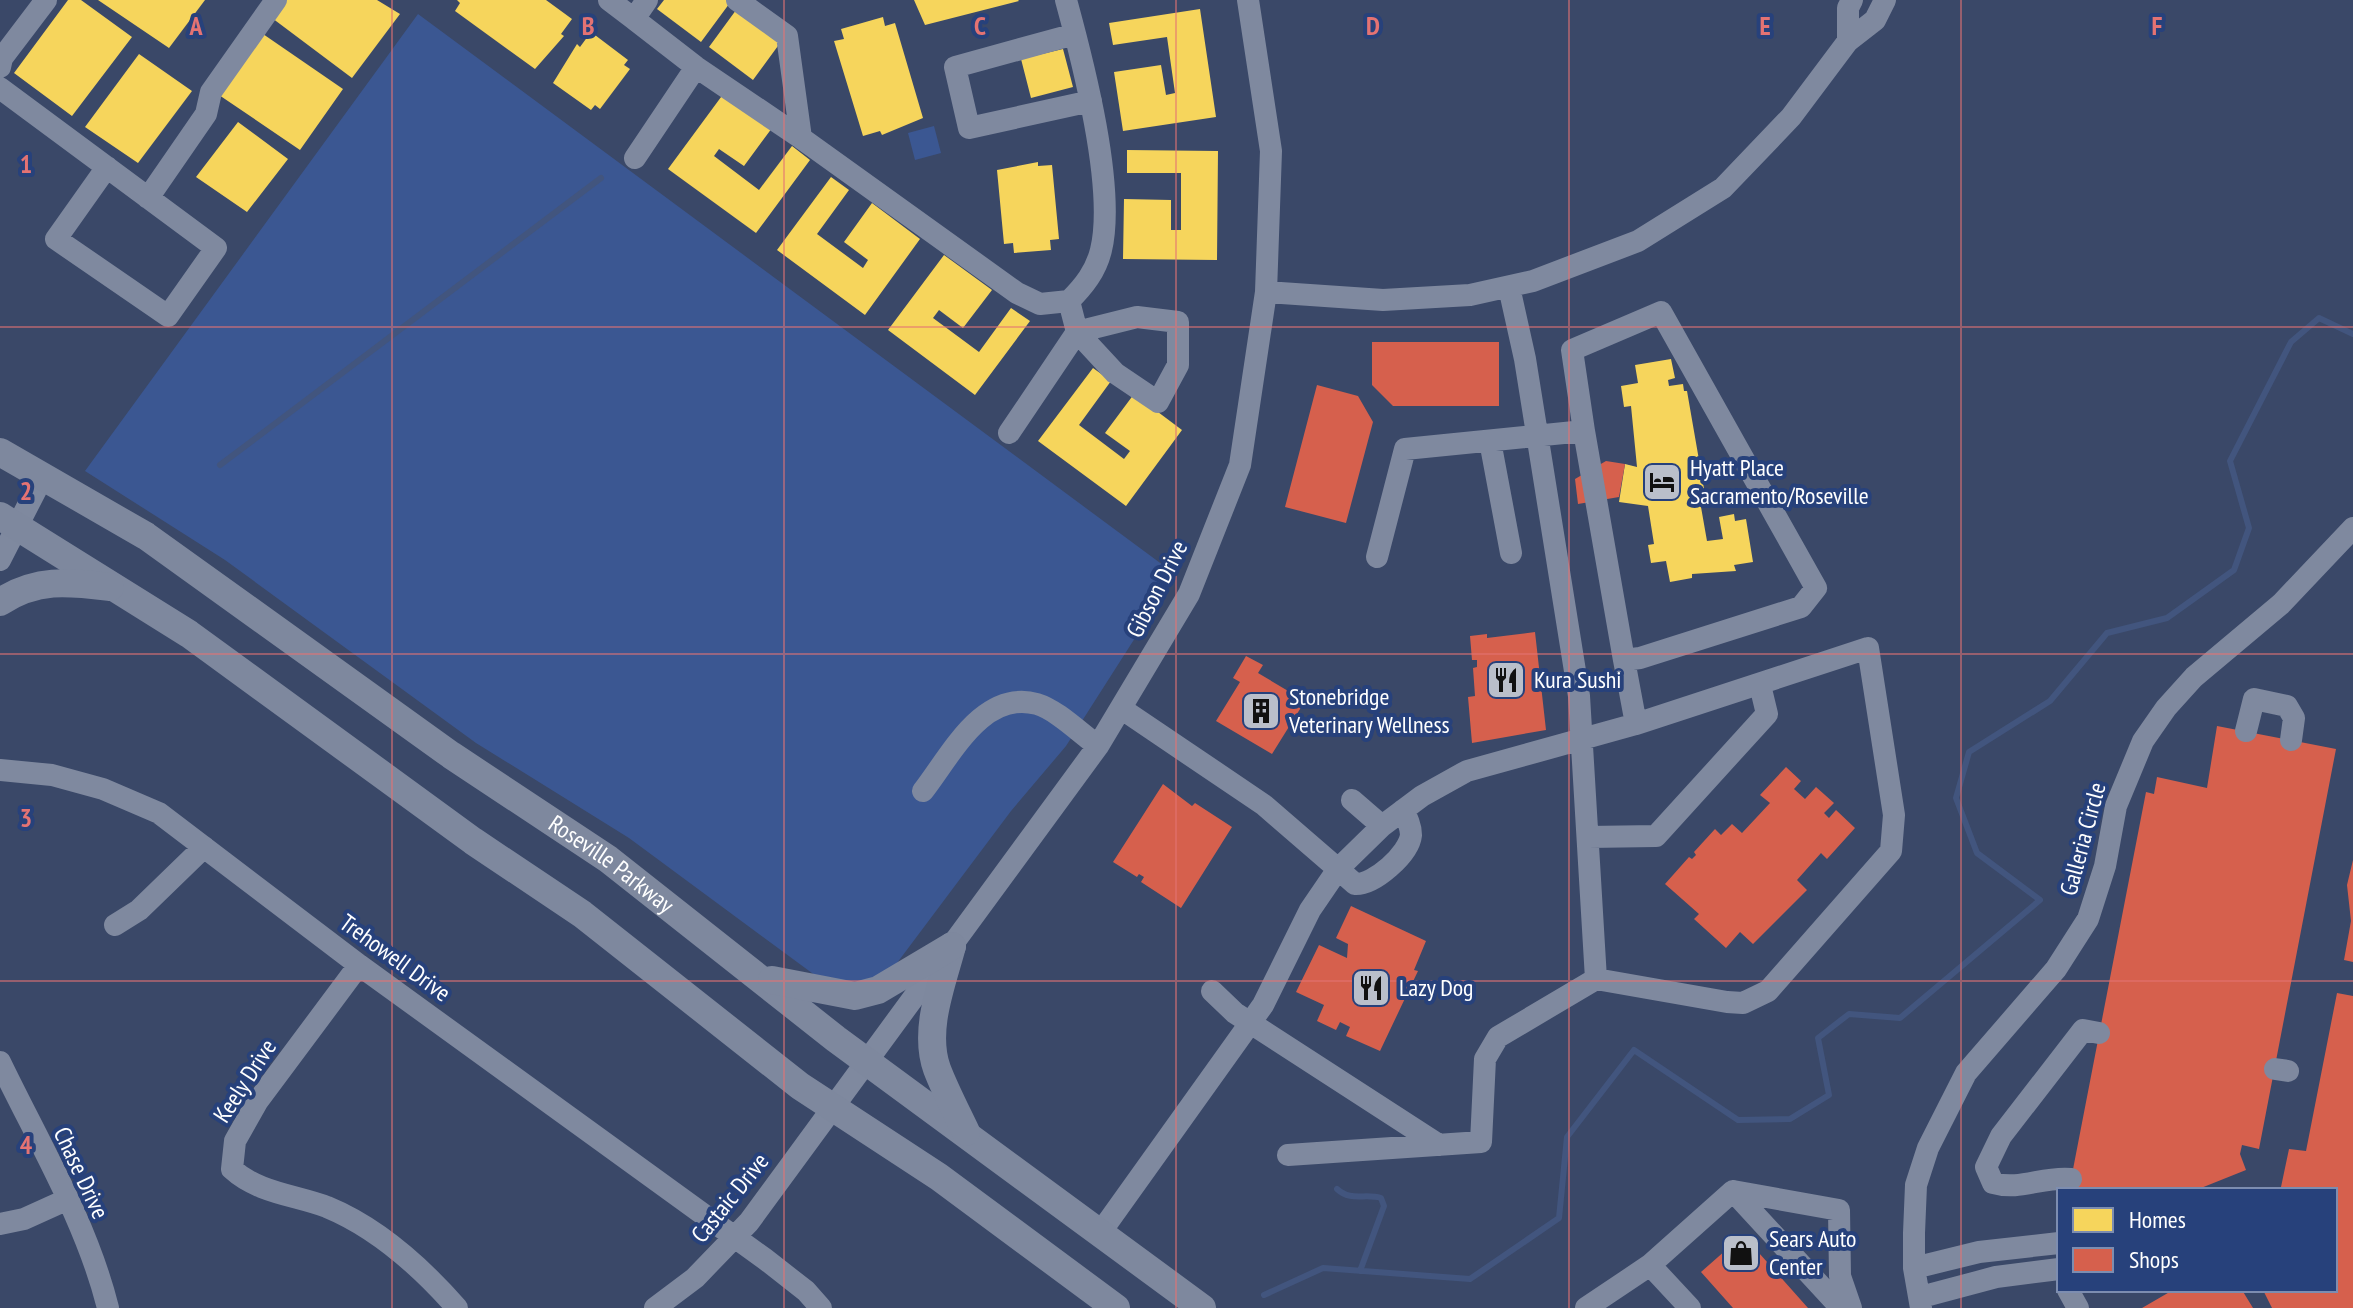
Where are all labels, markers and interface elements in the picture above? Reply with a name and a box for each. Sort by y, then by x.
text: A [188,9,203,42]
text: B [582,9,595,42]
text: C [974,9,986,42]
text: D [1366,9,1380,42]
text: E [1759,9,1771,42]
text: F [2152,9,2163,42]
text: 1 [20,147,32,180]
place label: Hyatt Place Sacramento/Roseville [1690,452,1869,511]
hotel icon: Hyatt Place Sacramento/Roseville [1641,461,1683,503]
text: 2 [20,474,32,507]
street label: Gibson Drive [1119,535,1194,643]
restaurant icon: Kura Sushi [1485,659,1527,701]
place label: Kura Sushi [1534,664,1622,695]
place label: Stonebridge Veterinary Wellness [1288,681,1450,740]
building icon: Stonebridge Veterinary Wellness [1240,690,1282,732]
street label: Galleria Circle [2053,779,2112,899]
text: 3 [20,801,32,834]
street label: Roseville Parkway [543,808,680,920]
street label: Trehowell Drive [334,907,457,1008]
restaurant icon: Lazy Dog [1350,967,1392,1009]
place label: Lazy Dog [1399,972,1473,1003]
street label: Keely Drive [206,1033,283,1128]
street label: Chase Drive [47,1122,116,1224]
text: 4 [20,1128,33,1161]
street label: Castaic Drive [684,1147,775,1249]
legend [2057,1188,2337,1292]
text: Homes [2129,1204,2186,1235]
place label: Sears Auto Center [1769,1223,1856,1282]
shop icon: Sears Auto Center [1720,1232,1762,1274]
text: Shops [2129,1244,2179,1275]

